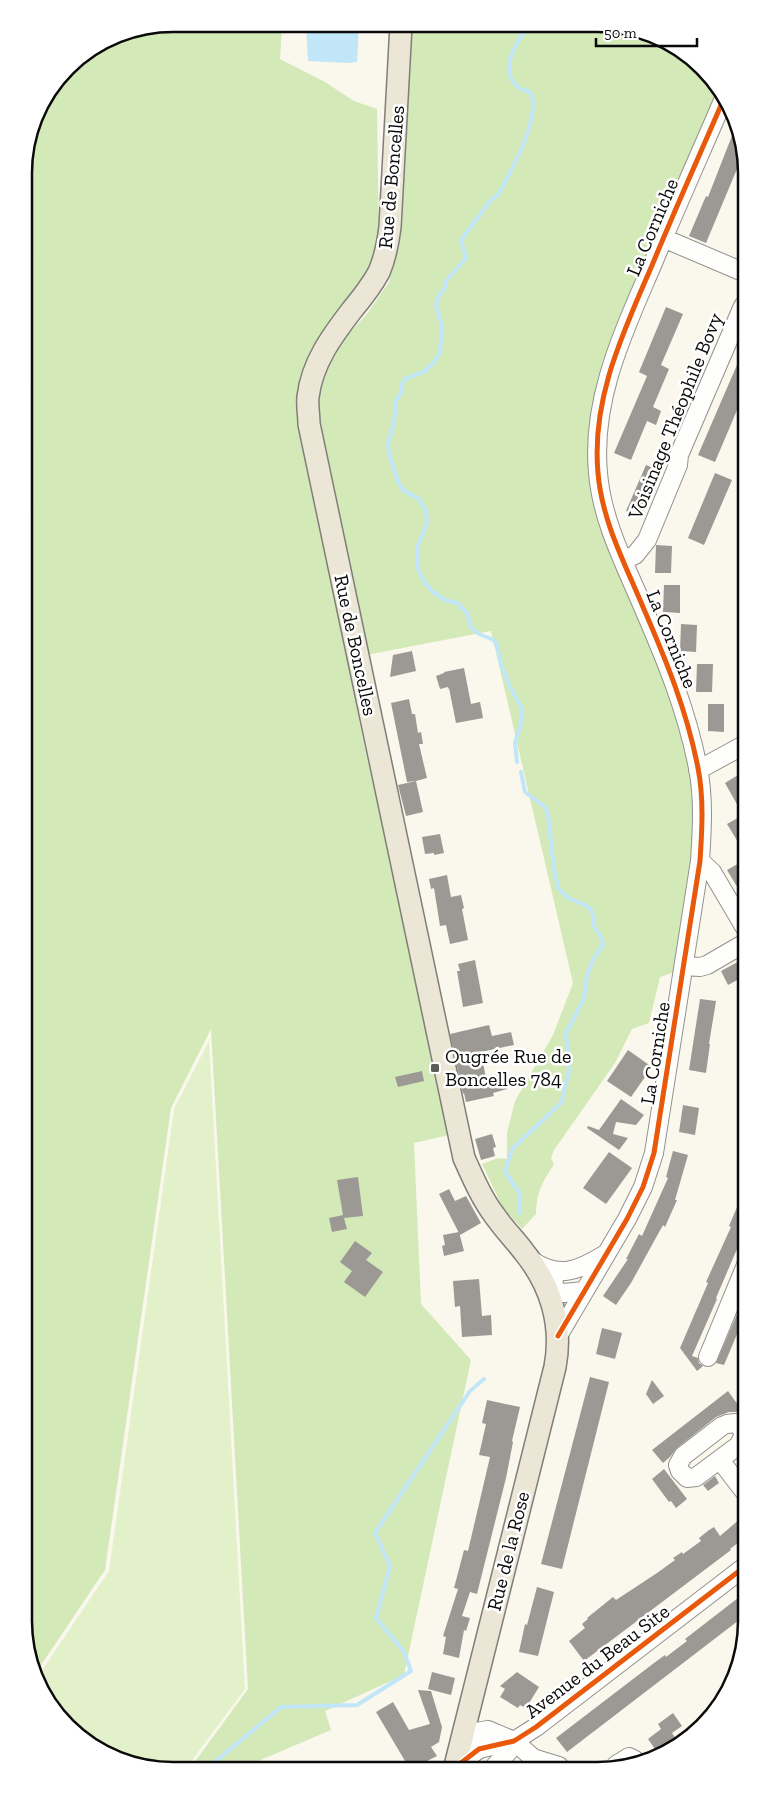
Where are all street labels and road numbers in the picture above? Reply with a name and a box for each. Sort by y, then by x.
street label: Rue de Boncelles [373,104,409,250]
street label: La Corniche [621,175,683,279]
street label: Voisinage Théophile Bovy [622,309,728,524]
street label: Rue de Boncelles [329,572,383,718]
street label: La Corniche [641,586,703,692]
street label: La Corniche [635,1000,675,1106]
street label: Rue de la Rose [482,1489,534,1613]
street label: Avenue du Beau Site [520,1599,674,1723]

